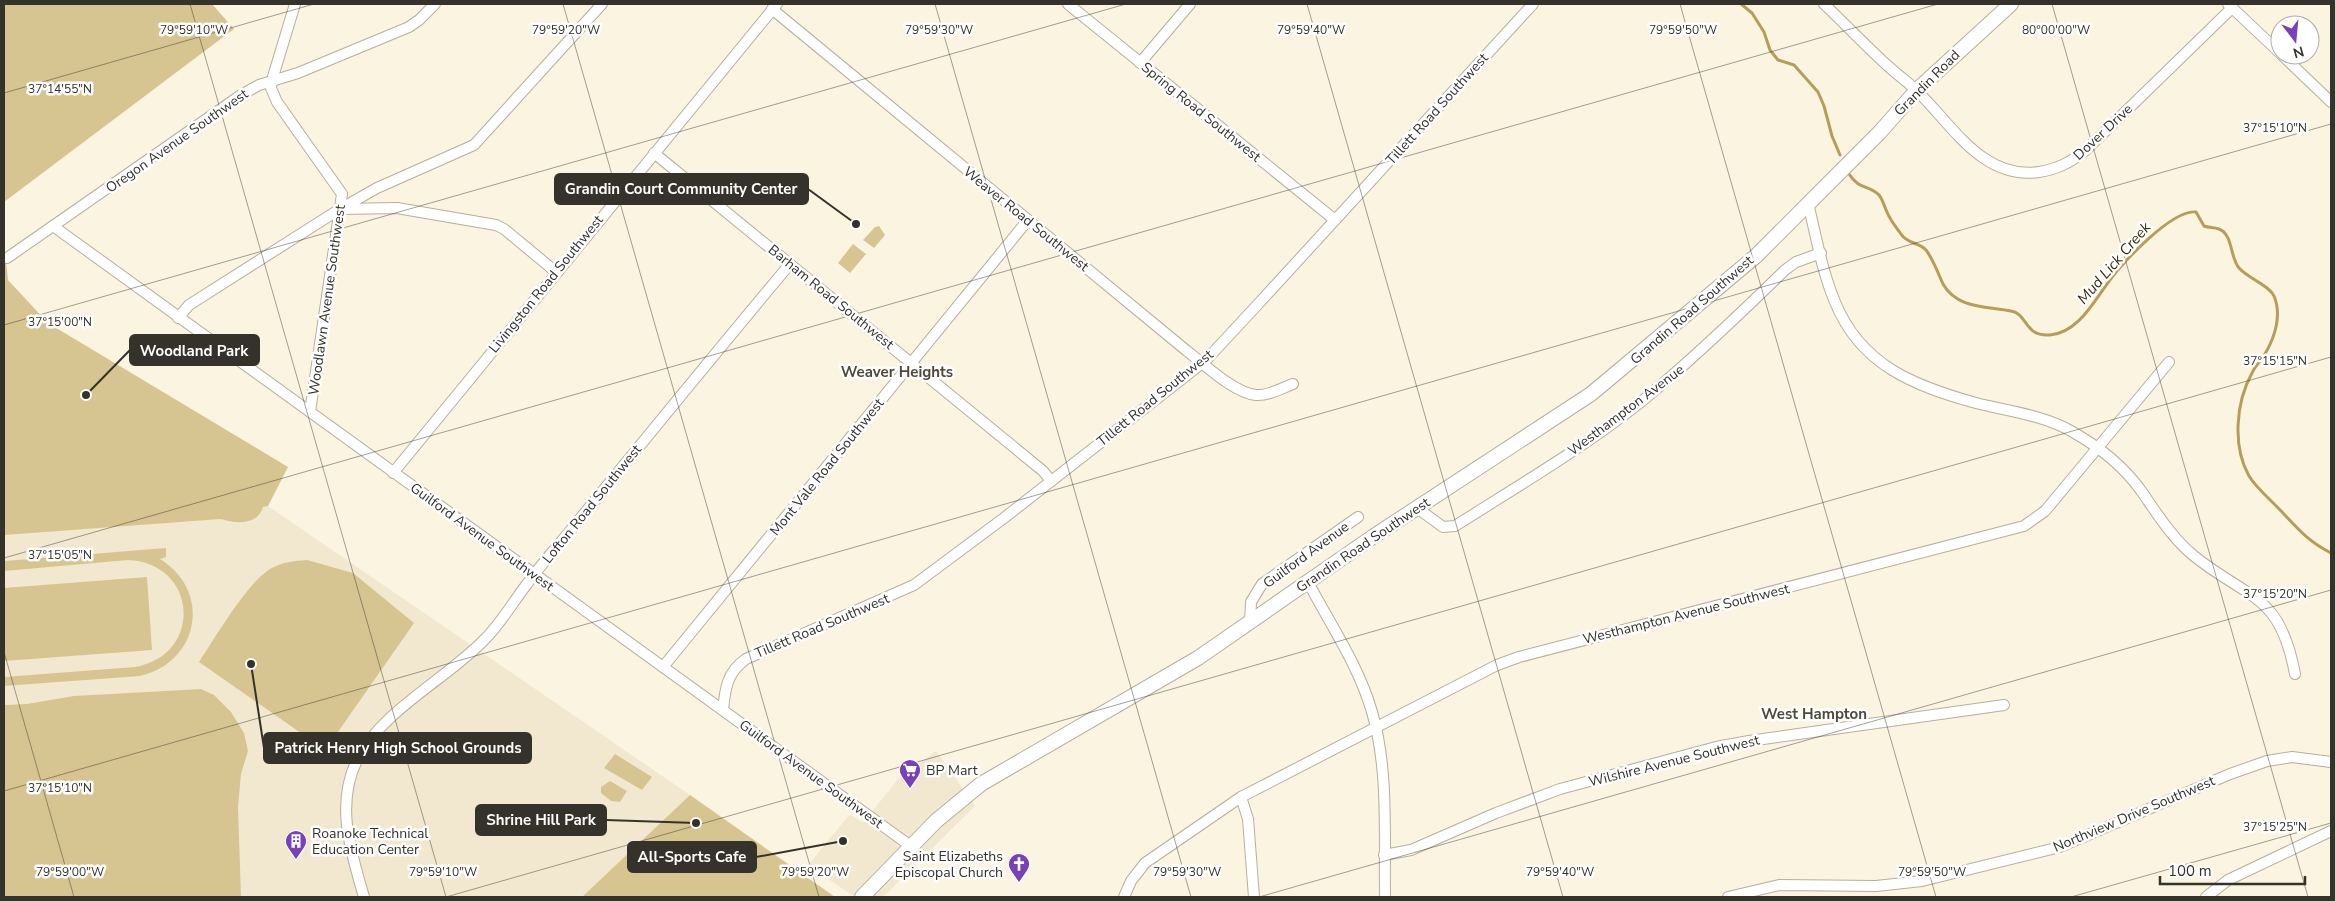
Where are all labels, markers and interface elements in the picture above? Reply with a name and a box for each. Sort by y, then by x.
north arrow [2270,15,2320,65]
text: 79°59'10"W [160,22,228,38]
text: 79°59'20"W [532,22,600,38]
text: 79°59'30"W [905,22,973,38]
text: 79°59'40"W [1277,22,1345,38]
text: 79°59'50"W [1649,22,1717,38]
text: 80°00'00"W [2022,22,2090,38]
text: N [2291,41,2306,63]
street label: Grandin Road [1890,46,1964,120]
street label: Tillett Road Southwest [1382,49,1492,169]
street label: Spring Road Southwest [1137,58,1265,166]
text: 37°14'55"N [28,81,92,97]
street label: Oregon Avenue Southwest [102,85,252,197]
street label: Dover Drive [2069,100,2137,164]
text: 37°15'10"N [2243,120,2307,136]
street label: Weaver Road Southwest [959,162,1093,276]
callout: Grandin Court Community Center [555,174,808,204]
text: Grandin Court Community Center [565,179,797,199]
street label: Woodlawn Avenue Southwest [304,203,350,396]
street label: Livingston Road Southwest [484,211,608,357]
water label: Mud Lick Creek [2073,217,2156,308]
street label: Barham Road Southwest [764,240,898,354]
street label: Grandin Road Southwest [1626,251,1758,369]
text: 37°15'00"N [28,314,92,330]
callout: Woodland Park [130,335,259,365]
text: Woodland Park [140,341,249,361]
street label: Tillett Road Southwest [1093,345,1217,451]
text: 37°15'15"N [2243,353,2307,369]
street label: Westhampton Avenue [1564,360,1688,460]
district label: Weaver Heights [841,362,953,382]
street label: Mont Vale Road Southwest [766,394,888,540]
street label: Lofton Road Southwest [538,441,646,567]
street label: Guilford Avenue Southwest [406,478,558,596]
street label: Grandin Road Southwest [1292,493,1434,597]
street label: Guilford Avenue [1259,517,1353,593]
text: 37°15'05"N [28,547,92,563]
street label: Westhampton Avenue Southwest [1581,579,1791,649]
text: 37°15'20"N [2243,586,2307,602]
street label: Tillett Road Southwest [752,589,892,663]
district label: West Hampton [1761,704,1867,724]
street label: Guilford Avenue Southwest [735,715,887,833]
street label: Wilshire Avenue Southwest [1587,731,1762,791]
callout: Patrick Henry High School Grounds [264,733,531,763]
text: Patrick Henry High School Grounds [274,738,522,758]
supermarket icon: BP Mart [898,758,922,789]
place label: BP Mart [926,761,978,780]
street label: Northview Drive Southwest [2050,771,2218,857]
text: 37°15'10"N [28,780,92,796]
callout: Shrine Hill Park [476,805,606,835]
text: Shrine Hill Park [486,810,597,830]
text: 37°15'25"N [2243,819,2307,835]
place label: Roanoke Technical Education Center [312,824,429,859]
building icon: Roanoke Technical Education Center [284,829,308,860]
callout: All-Sports Cafe [628,842,756,872]
text: All-Sports Cafe [638,847,746,867]
place label: Saint Elizabeths Episcopal Church [895,847,1003,882]
church icon: Saint Elizabeths Episcopal Church [1007,852,1031,883]
scale bar [2160,854,2305,886]
text: 100 m [2168,861,2212,881]
text: 79°59'00"W [36,864,104,880]
text: 79°59'10"W [409,864,477,880]
text: 79°59'20"W [781,864,849,880]
text: 79°59'30"W [1153,864,1221,880]
text: 79°59'40"W [1526,864,1594,880]
text: 79°59'50"W [1898,864,1966,880]

